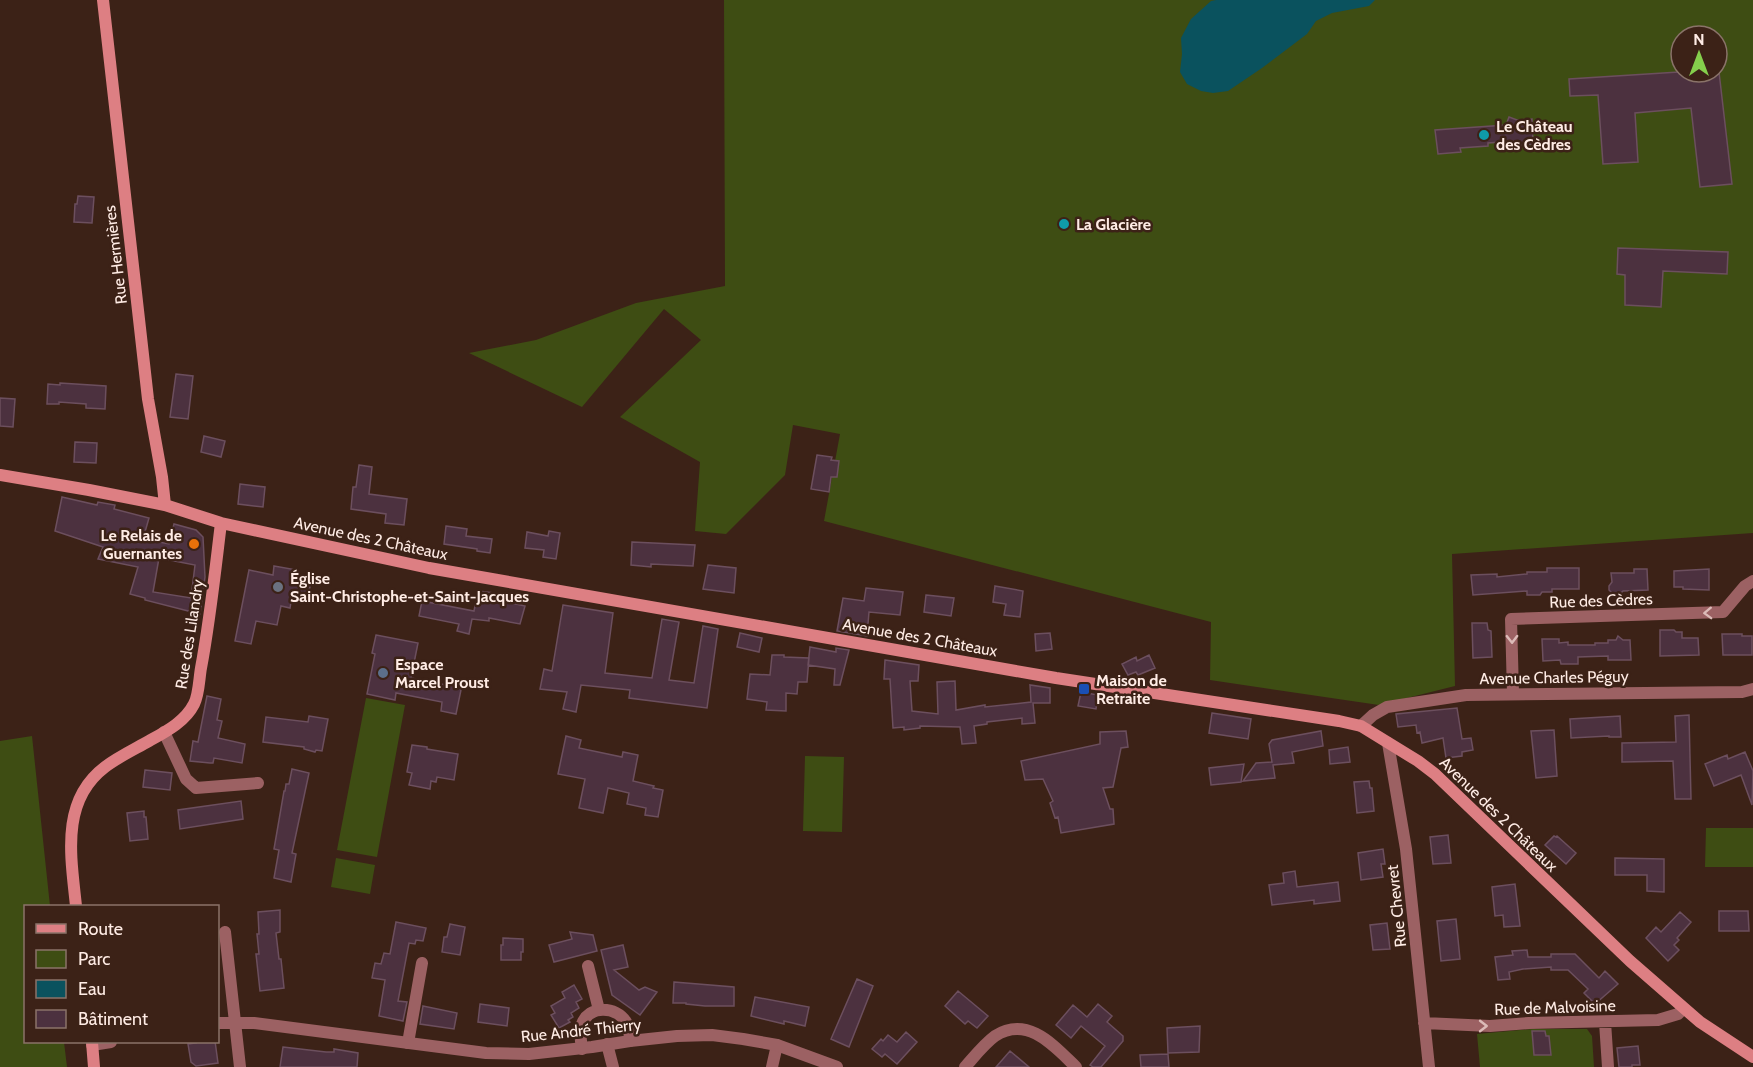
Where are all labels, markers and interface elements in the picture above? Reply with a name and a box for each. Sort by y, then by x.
north arrow [1669,24,1729,84]
text: N [1693,30,1705,49]
place label: Le Château des Cèdres [1496,117,1573,154]
marker: Le Château des Cèdres [1477,128,1491,142]
street label: Rue Hermières [100,204,131,305]
place label: La Glacière [1076,215,1151,234]
marker: La Glacière [1057,217,1071,231]
street label: Avenue des 2 Châteaux [292,513,450,564]
place label: Le Relais de Guernantes [101,526,182,563]
marker: Le Relais de Guernantes [187,537,201,551]
place label: Église Saint-Christophe-et-Saint-Jacques [290,569,529,606]
street label: Rue des Lilandry [171,578,208,690]
marker: Église Saint-Christophe-et-Saint-Jacques [271,580,285,594]
street label: Rue des Cèdres [1549,589,1653,612]
one-way arrow [1703,606,1712,619]
street label: Avenue des 2 Châteaux [841,615,999,661]
one-way arrow [1505,634,1518,643]
place label: Espace Marcel Proust [395,655,490,692]
marker: Espace Marcel Proust [376,666,390,680]
street label: Avenue Charles Péguy [1479,667,1629,688]
place label: Maison de Retraite [1096,671,1167,708]
marker: Maison de Retraite [1077,682,1091,696]
street label: Avenue des 2 Châteaux [1436,753,1562,876]
street label: Rue Chevret [1383,863,1410,948]
legend [24,905,219,1043]
text: Route [78,918,123,940]
text: Parc [78,948,110,970]
text: Eau [78,978,106,1000]
street label: Rue de Malvoisine [1494,996,1616,1019]
text: Bâtiment [78,1008,148,1030]
street label: Rue André Thierry [520,1015,642,1046]
one-way arrow [1478,1020,1487,1032]

